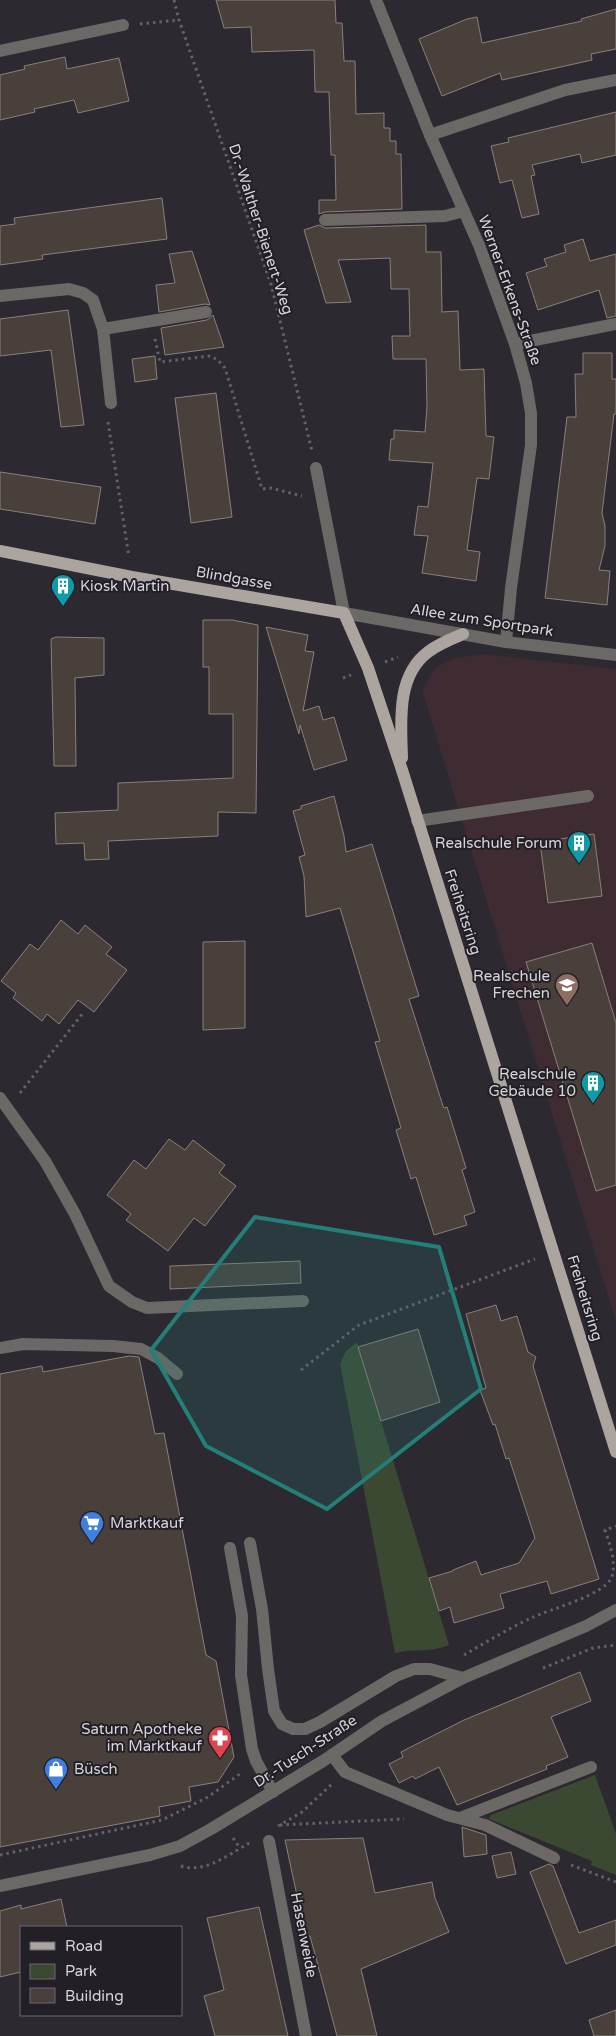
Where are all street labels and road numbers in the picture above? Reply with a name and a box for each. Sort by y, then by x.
street label: Dr.-Walther-Bienert-Weg [225,141,297,317]
street label: Werner-Erkens-Straße [474,212,546,368]
street label: Blindgasse [194,562,274,594]
street label: Allee zum Sportpark [409,600,555,640]
street label: Freiheitsring [441,867,485,957]
street label: Freiheitsring [563,1253,607,1343]
street label: Dr.-Tusch-Straße [250,1711,360,1791]
street label: Hasenweide [287,1891,321,1979]

